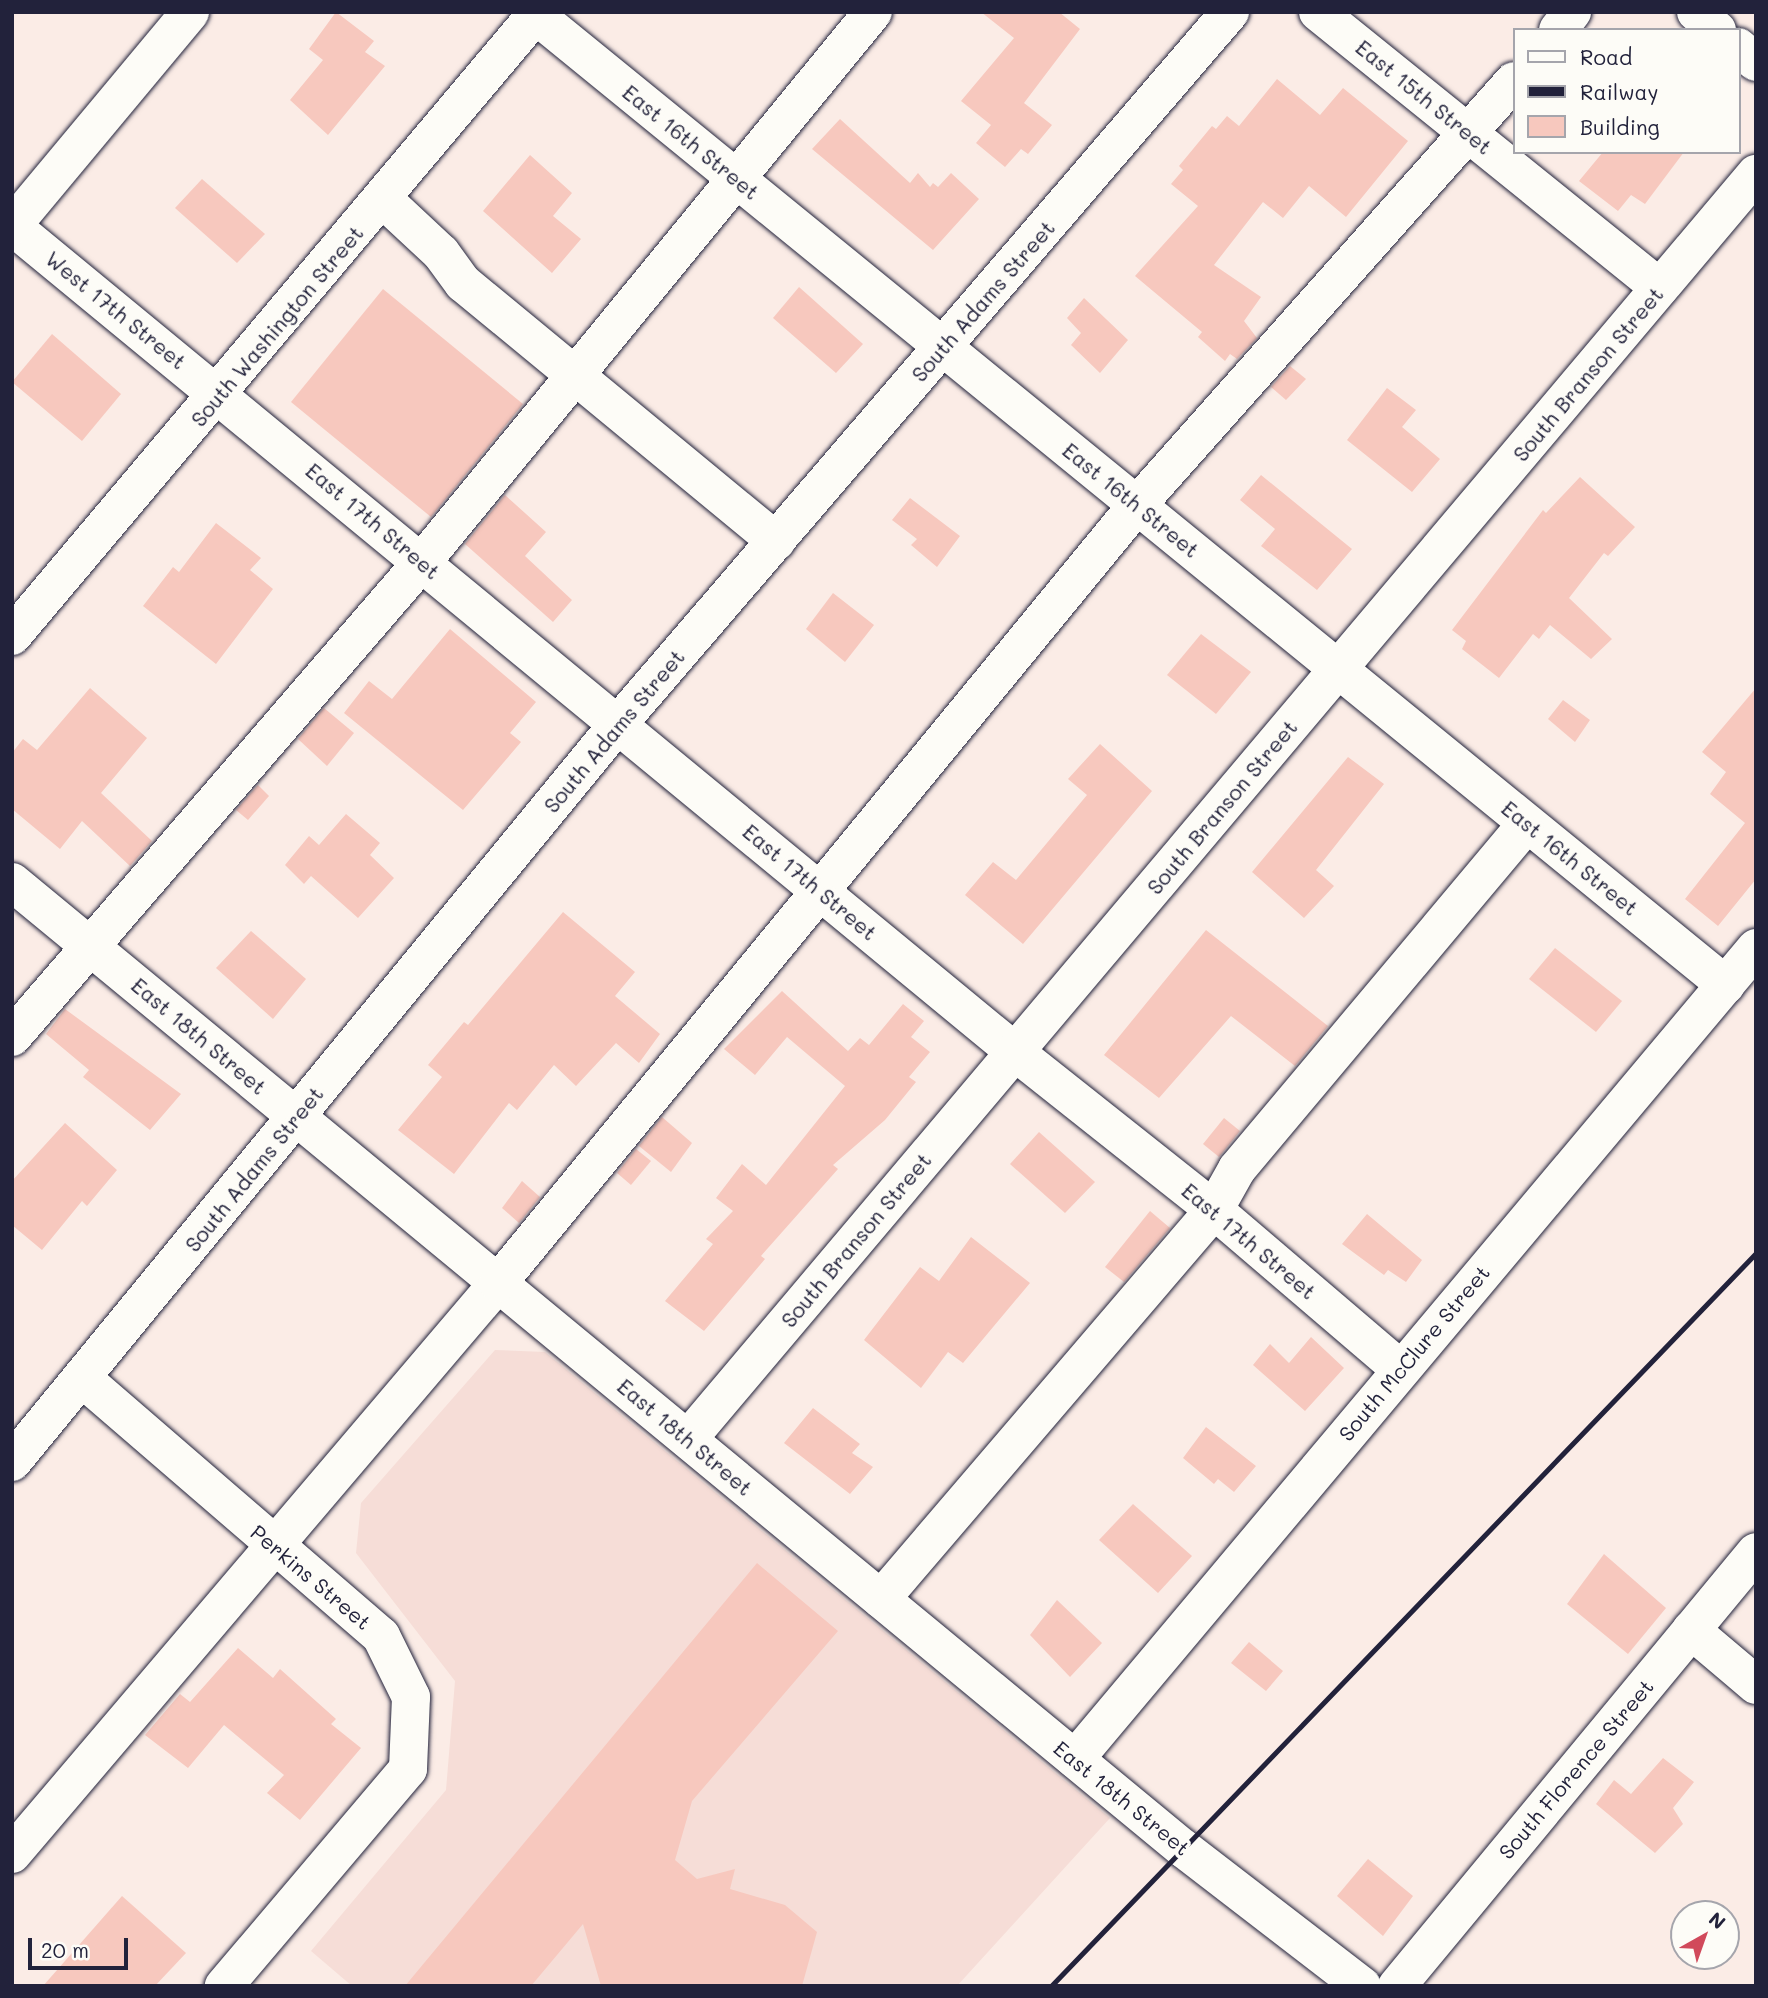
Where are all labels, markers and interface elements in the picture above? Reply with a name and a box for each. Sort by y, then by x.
legend [1512,28,1740,154]
street label: East 15th Street [1351,34,1497,160]
text: Road [1580,43,1632,70]
text: Railway [1580,78,1659,105]
street label: East 16th Street [618,79,764,205]
text: Building [1580,113,1660,140]
street label: South Adams Street [906,215,1060,387]
street label: South Washington Street [186,221,368,431]
street label: West 17th Street [41,246,191,374]
street label: South Branson Street [1508,282,1668,466]
street label: East 16th Street [1058,437,1204,563]
street label: East 17th Street [301,458,445,584]
street label: South Adams Street [538,644,690,818]
street label: South Branson Street [1142,715,1302,899]
street label: East 16th Street [1497,795,1643,921]
street label: East 17th Street [738,819,882,945]
street label: East 18th Street [127,972,271,1100]
street label: South Adams Street [180,1081,328,1257]
street label: South Branson Street [776,1148,936,1332]
street label: East 17th Street [1177,1178,1321,1304]
street label: South McClure Street [1333,1260,1495,1446]
street label: East 18th Street [613,1373,757,1501]
street label: Perkins Street [246,1519,376,1635]
street label: South Florence Street [1493,1674,1659,1864]
street label: East 18th Street [1049,1735,1195,1861]
north arrow [1670,1900,1740,1970]
text: N [1704,1906,1731,1934]
scale bar [32,1924,131,1968]
text: 20 m [41,1936,89,1963]

